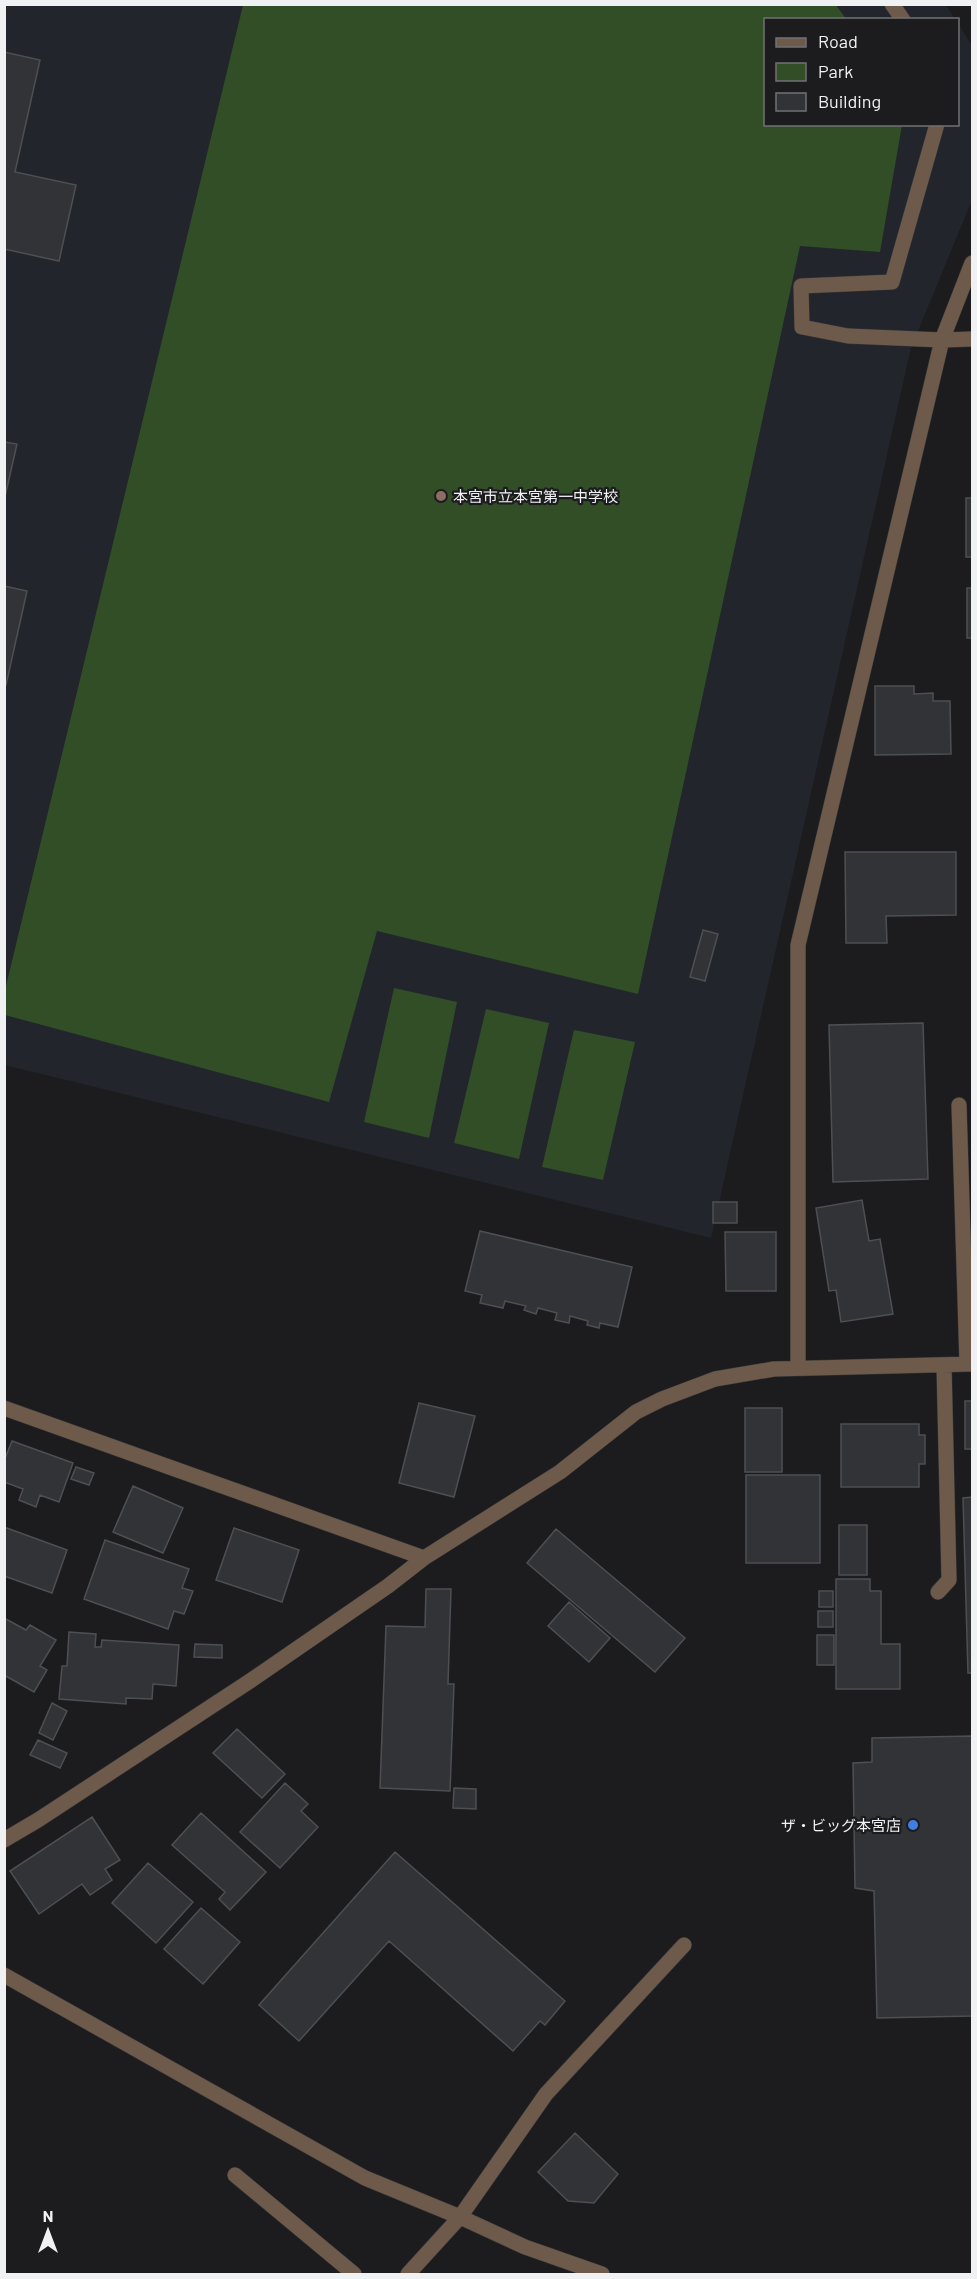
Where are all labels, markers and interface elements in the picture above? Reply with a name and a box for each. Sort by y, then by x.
legend [764,18,959,126]
text: Road [818,30,858,52]
text: Park [818,60,853,82]
text: Building [818,90,881,112]
place label: 本宮市立本宮第一中学校 [453,487,618,505]
marker: 本宮市立本宮第一中学校 [434,489,448,503]
place label: ザ・ビッグ本宮店 [781,1816,901,1834]
marker: ザ・ビッグ本宮店 [906,1818,920,1832]
north arrow [18,2201,78,2261]
text: N [43,2206,53,2225]

